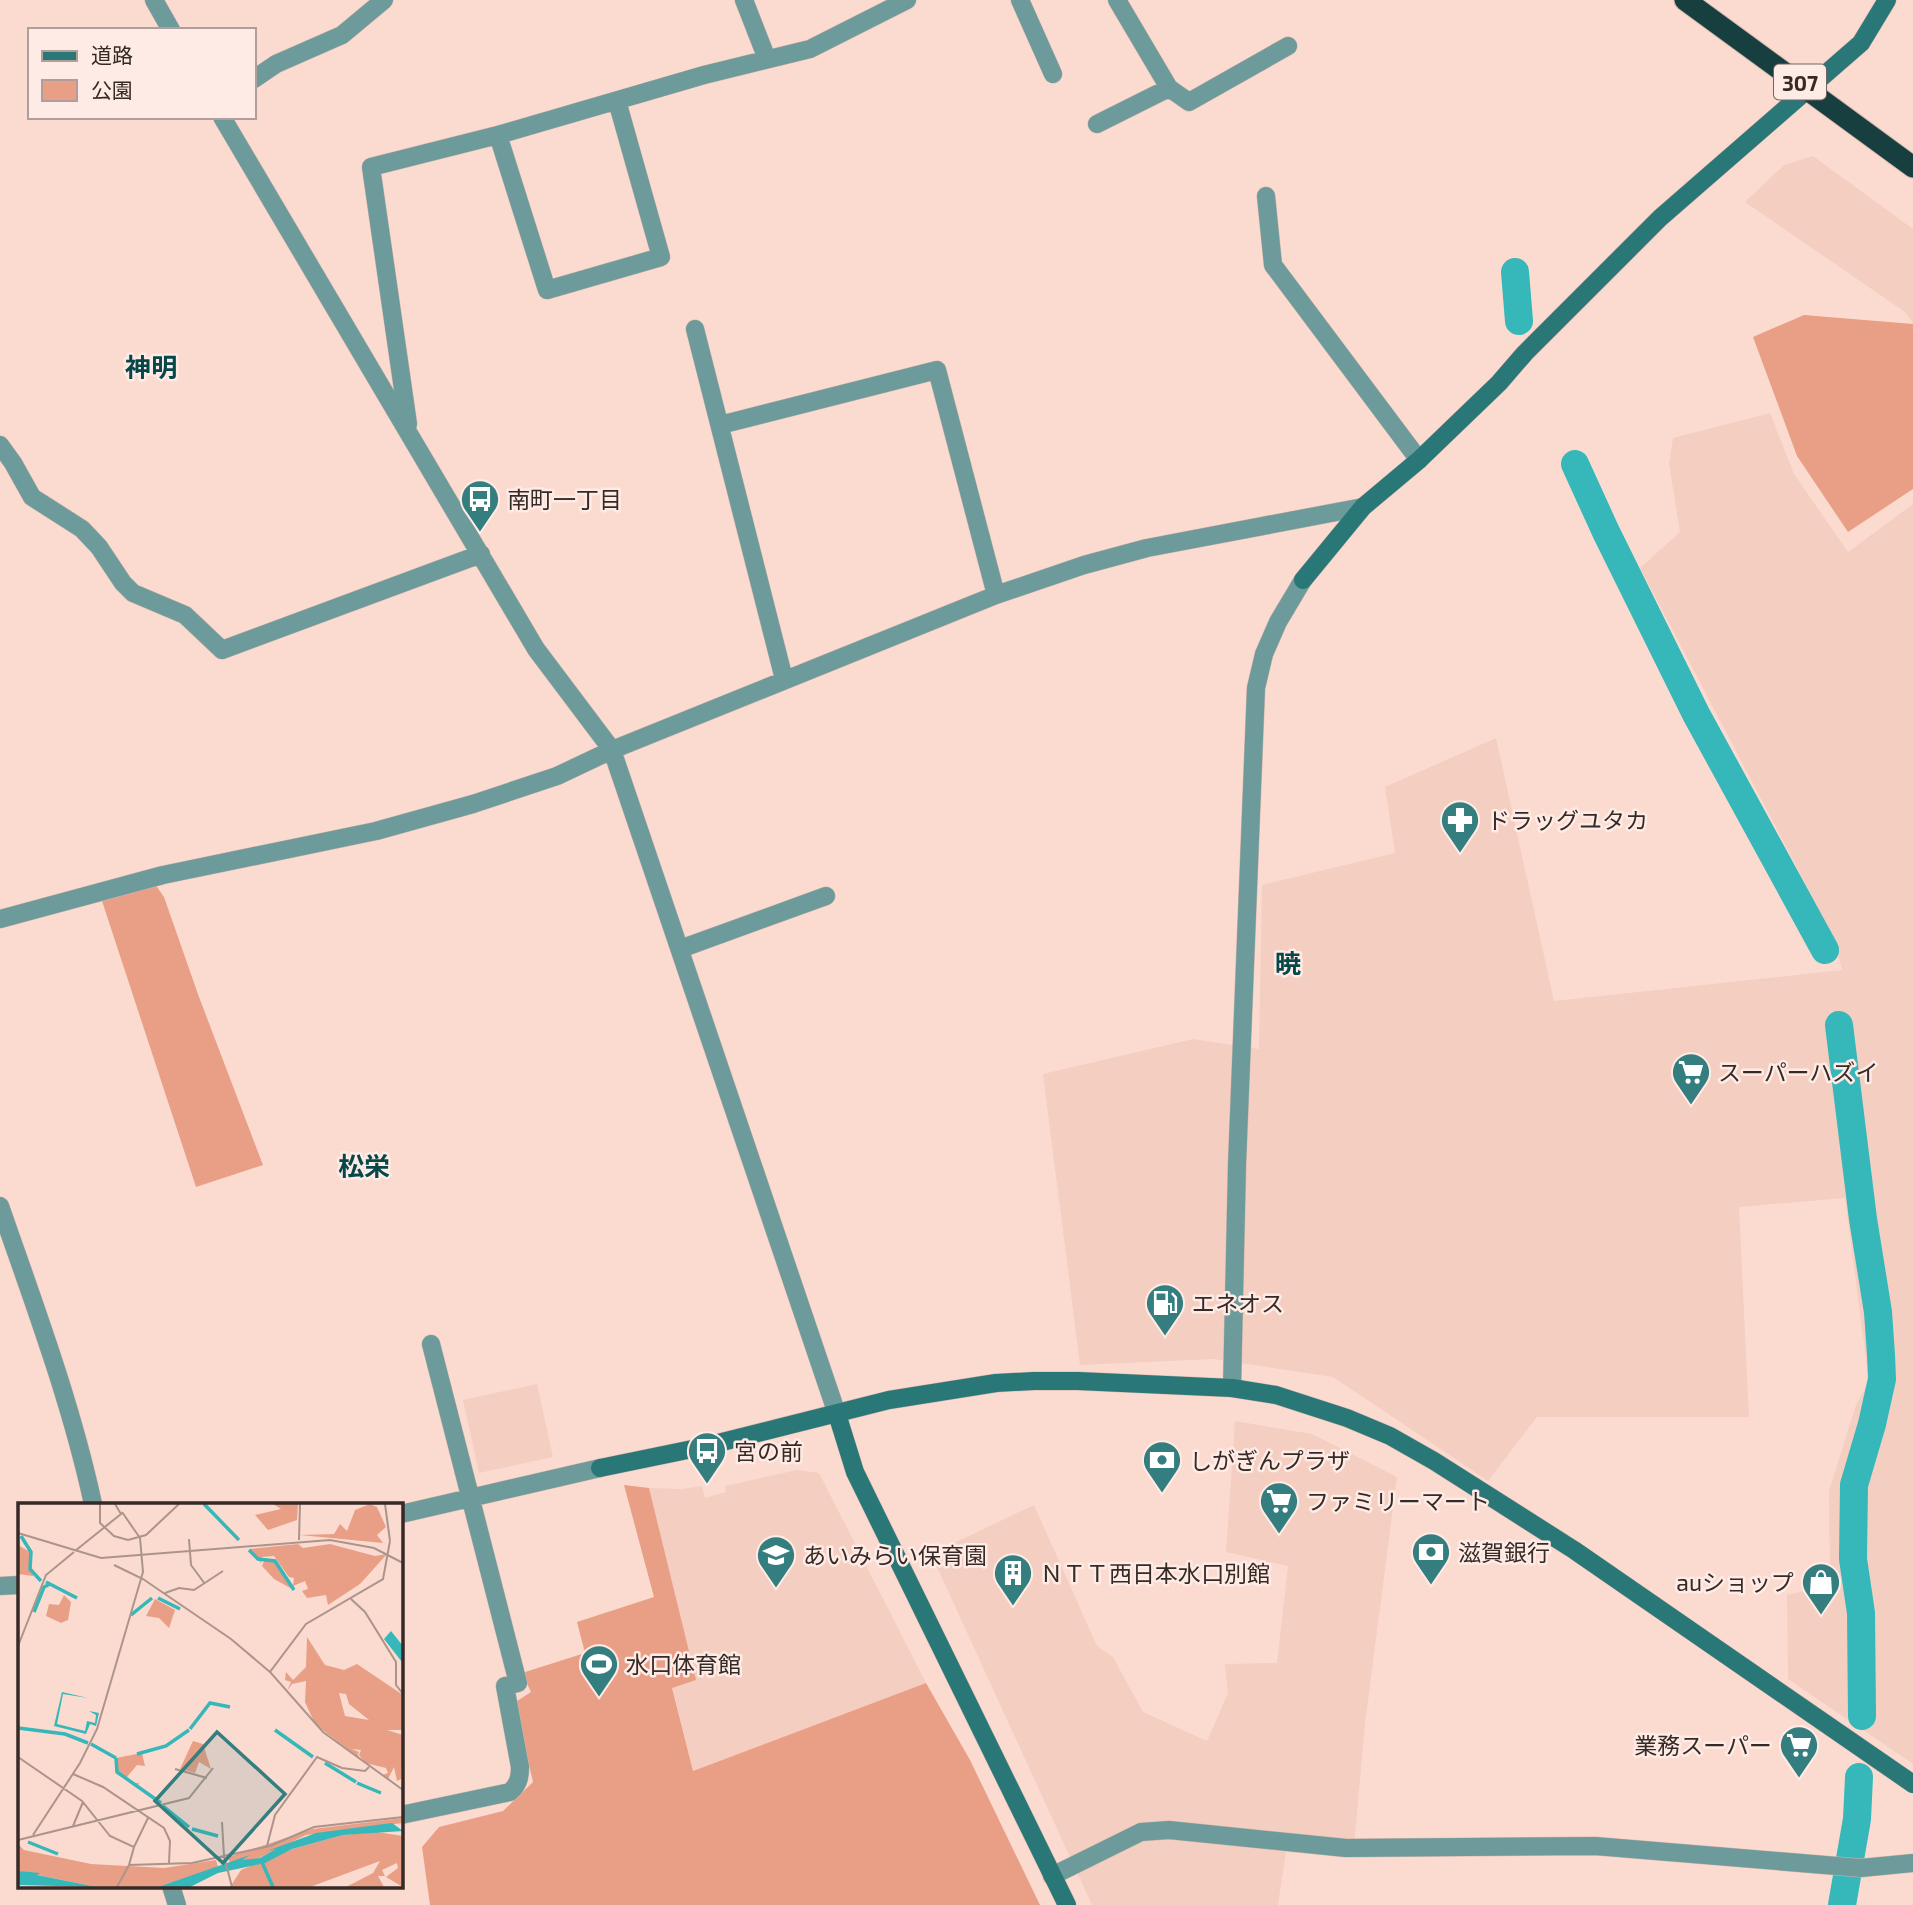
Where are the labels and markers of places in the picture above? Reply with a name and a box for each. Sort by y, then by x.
bus stop icon: 南町一丁目 [459,478,501,533]
place label: 南町一丁目 [507,485,622,513]
pharmacy icon: ドラッグユタカ [1439,799,1481,854]
place label: ドラッグユタカ [1487,806,1648,834]
supermarket icon: スーパーハズイ [1670,1051,1712,1106]
place label: スーパーハズイ [1718,1058,1878,1086]
fuel station icon: エネオス [1144,1282,1186,1337]
place label: エネオス [1192,1289,1284,1317]
bus stop icon: 宮の前 [686,1430,728,1485]
place label: 宮の前 [734,1437,803,1465]
bank icon: しがぎんプラザ [1141,1439,1183,1494]
place label: しがぎんプラザ [1189,1446,1350,1474]
supermarket icon: ファミリーマート [1258,1480,1300,1535]
place label: ファミリーマート [1306,1487,1490,1515]
bank icon: 滋賀銀行 [1410,1531,1452,1586]
school or university icon: あいみらい保育園 [755,1534,797,1589]
place label: 滋賀銀行 [1458,1538,1550,1566]
place label: あいみらい保育園 [803,1541,987,1569]
building icon: ＮＴＴ西日本水口別館 [992,1552,1034,1607]
place label: ＮＴＴ西日本水口別館 [1040,1559,1270,1587]
shop icon: auショップ [1800,1561,1842,1616]
place label: auショップ [1676,1568,1794,1596]
sports icon: 水口体育館 [578,1643,620,1698]
place label: 水口体育館 [626,1650,741,1678]
supermarket icon: 業務スーパー [1778,1724,1820,1779]
place label: 業務スーパー [1634,1731,1772,1759]

